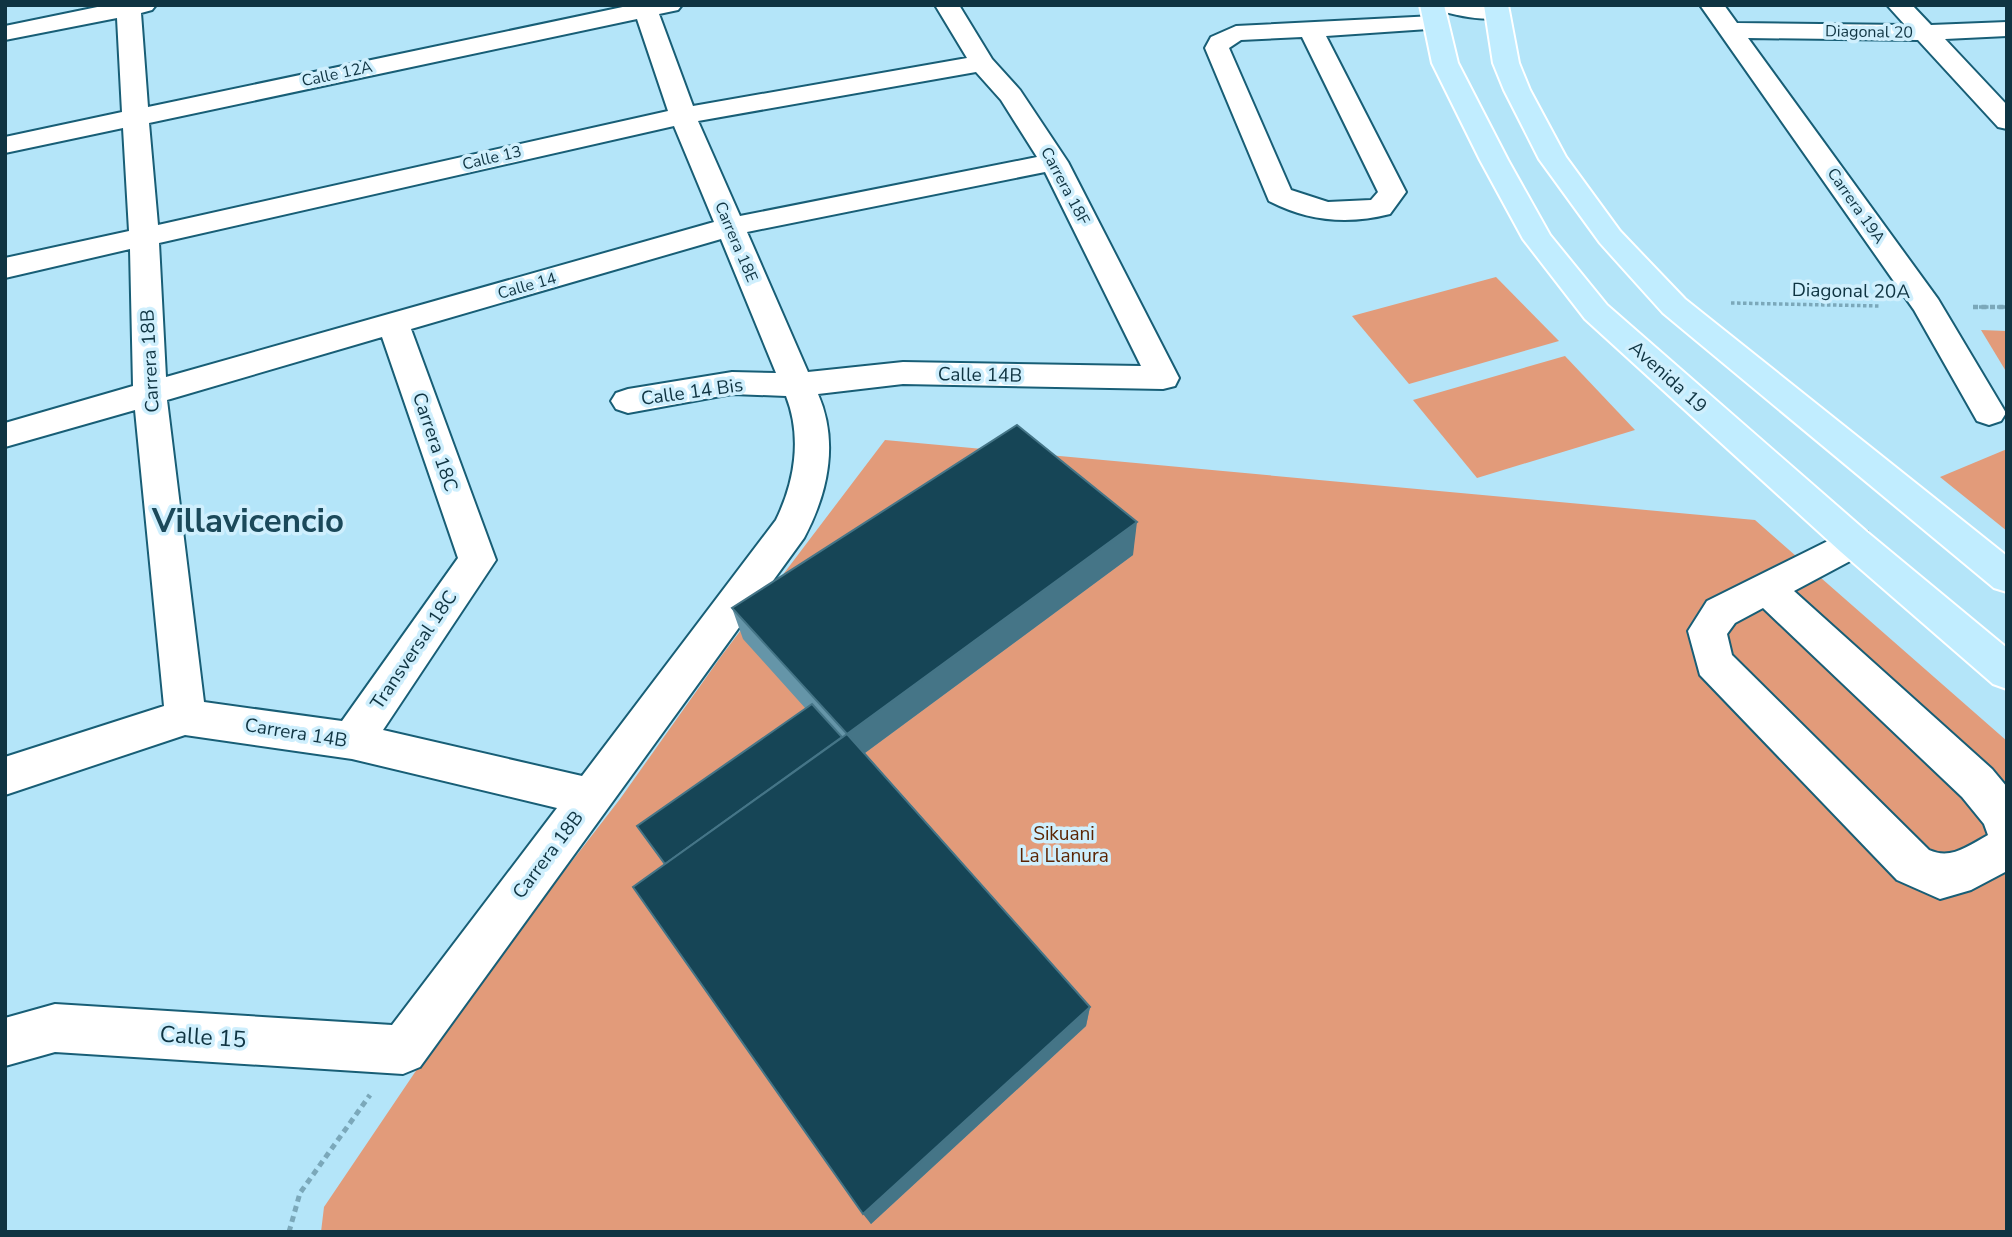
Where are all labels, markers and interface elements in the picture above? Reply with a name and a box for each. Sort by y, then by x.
street label: Diagonal 20 [1825,20,1913,44]
street label: Calle 12A [300,56,375,92]
street label: Calle 13 [460,141,524,175]
street label: Carrera 18F [1035,143,1095,229]
street label: Carrera 19A [1822,164,1890,249]
street label: Carrera 18E [709,198,763,286]
street label: Calle 14 [495,267,559,305]
street label: Diagonal 20A [1792,277,1911,305]
street label: Carrera 18B [134,309,166,413]
street label: Avenida 19 [1623,335,1713,419]
street label: Calle 14B [938,361,1022,389]
street label: Calle 14 Bis [639,372,745,412]
street label: Carrera 18C [406,389,464,495]
district label: Villavicencio [151,499,344,544]
street label: Transversal 18C [365,585,463,715]
street label: Carrera 14B [243,712,349,754]
street label: Carrera 18B [506,806,590,904]
park label: Sikuani La Llanura [1019,821,1109,869]
street label: Calle 15 [159,1019,247,1055]

